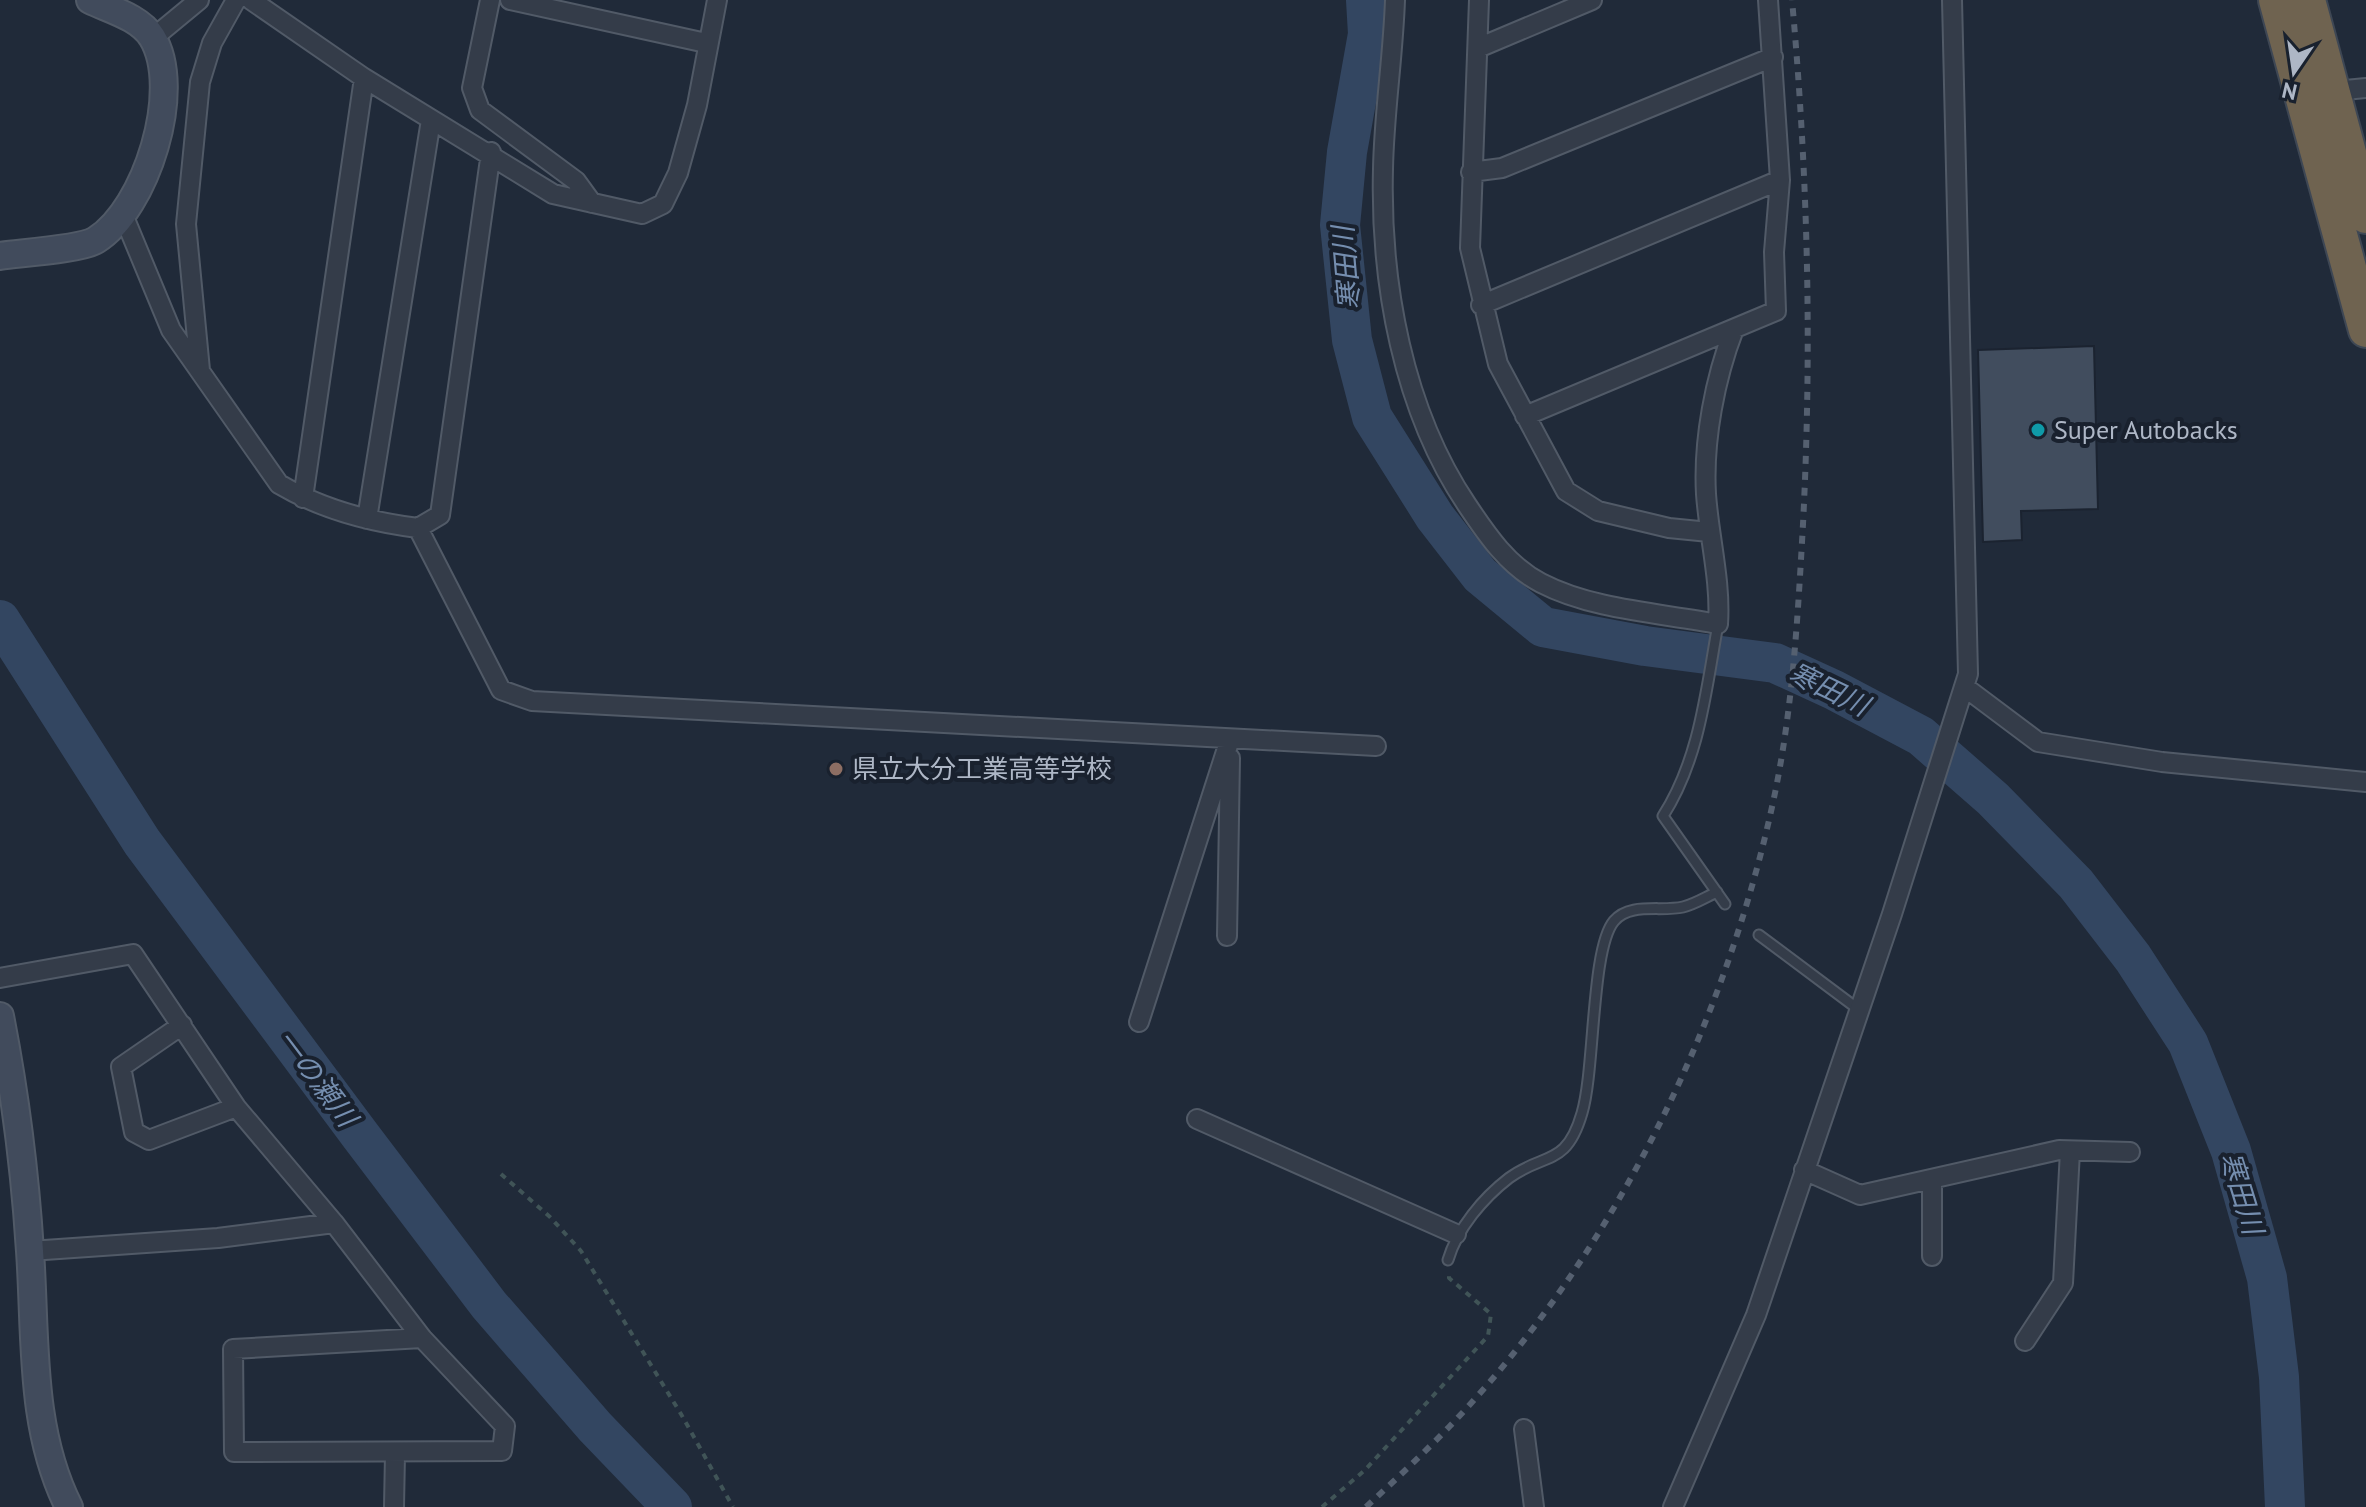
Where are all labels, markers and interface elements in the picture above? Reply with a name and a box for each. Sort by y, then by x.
north arrow [2254,32,2334,112]
text: N [2279,76,2300,107]
water label: 寒田川 [1323,222,1368,312]
place label: Super Autobacks [2054,413,2238,446]
marker: Super Autobacks [2029,421,2047,439]
water label: 寒田川 [1783,654,1878,725]
place label: 県立大分工業高等学校 [852,752,1112,785]
marker: 県立大分工業高等学校 [827,760,845,778]
water label: 一の瀬川 [269,1022,368,1136]
water label: 寒田川 [2213,1147,2273,1241]

